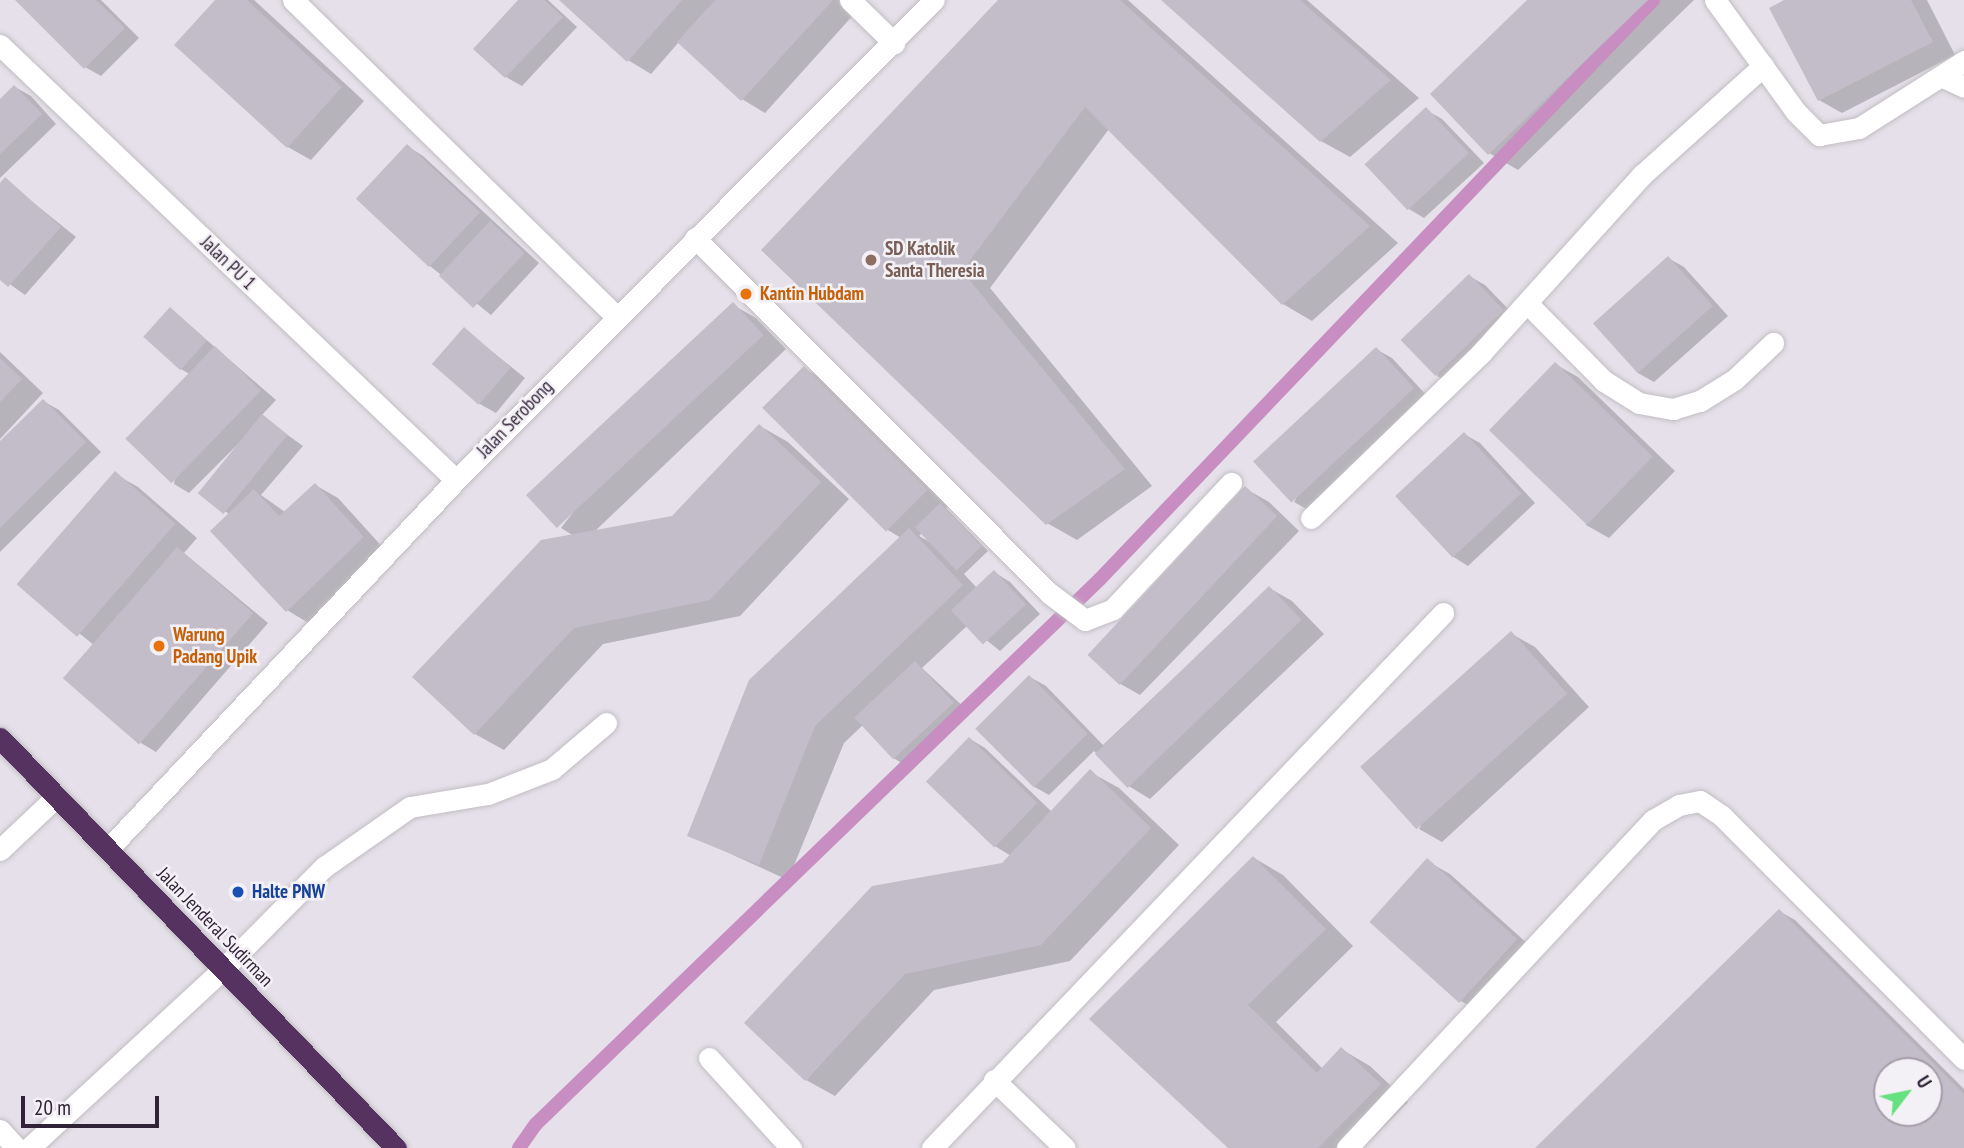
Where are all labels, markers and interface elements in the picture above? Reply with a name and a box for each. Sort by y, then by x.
street label: Jalan PU 1 [196,231,260,295]
place label: SD Katolik Santa Theresia [885,238,985,282]
marker: SD Katolik Santa Theresia [863,252,879,268]
place label: Kantin Hubdam [760,283,864,305]
marker: Kantin Hubdam [738,286,754,302]
street label: Jalan Serobong [472,375,558,463]
place label: Warung Padang Upik [173,624,257,668]
marker: Warung Padang Upik [151,638,167,654]
street label: Jalan Jenderal Sudirman [152,863,278,991]
place label: Halte PNW [252,881,325,903]
marker: Halte PNW [230,884,246,900]
north arrow [1873,1057,1943,1127]
text: U [1911,1071,1937,1092]
scale bar [24,1082,163,1126]
text: 20 m [34,1094,71,1121]

